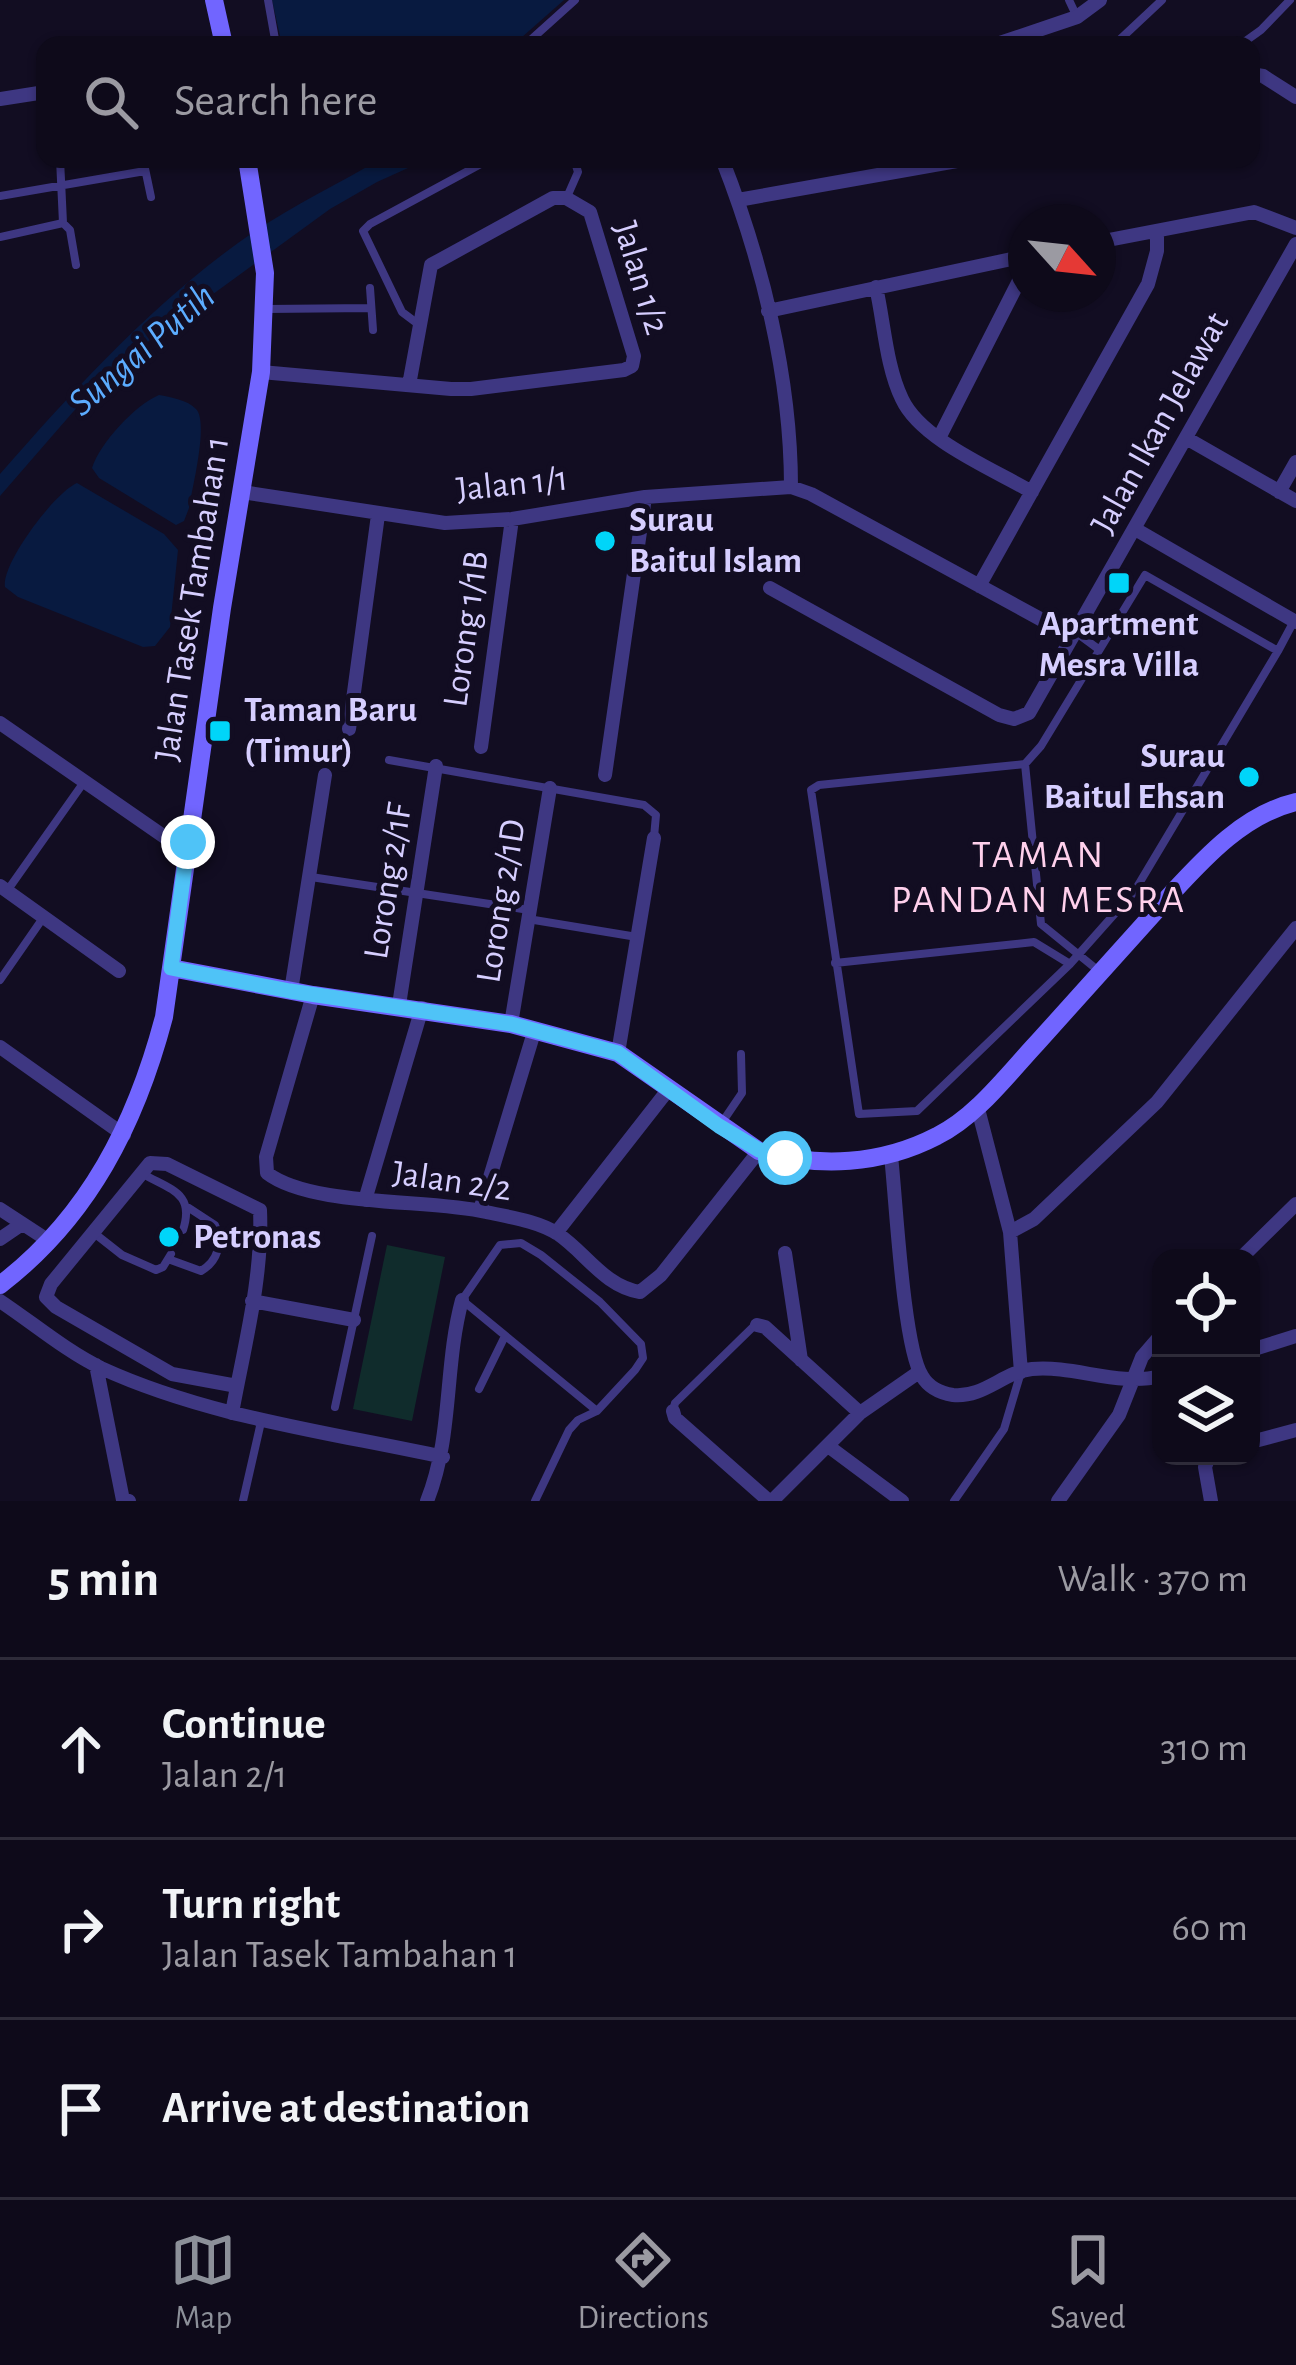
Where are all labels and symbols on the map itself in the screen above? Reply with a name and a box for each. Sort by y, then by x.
north arrow [1008,204,1116,312]
street label: Jalan 1/2 [607,217,675,339]
water label: Sungai Putih [61,276,223,424]
street label: Jalan Ikan Jelawat [1084,306,1236,540]
street label: Jalan Tasek Tambahan 1 [149,434,235,764]
street label: Jalan 1/1 [454,460,570,508]
place label: Surau Baitul Islam [629,502,802,579]
marker: Surau Baitul Islam [592,528,618,554]
street label: Lorong 1/1B [437,549,495,709]
marker: Apartment Mesra Villa [1106,570,1132,596]
place label: Apartment Mesra Villa [1039,606,1199,683]
place label: Taman Baru (Timur) [244,692,417,769]
marker: Taman Baru (Timur) [207,718,233,744]
place label: Surau Baitul Ehsan [1044,738,1225,815]
marker: Surau Baitul Ehsan [1236,764,1262,790]
street label: Lorong 2/1F [358,800,418,962]
route end [161,815,215,869]
street label: Lorong 2/1D [470,817,532,985]
district label: TAMAN PANDAN MESRA [891,836,1187,920]
route start [758,1131,812,1185]
street label: Jalan 2/2 [390,1155,514,1207]
place label: Petronas [193,1219,321,1255]
marker: Petronas [156,1224,182,1250]

